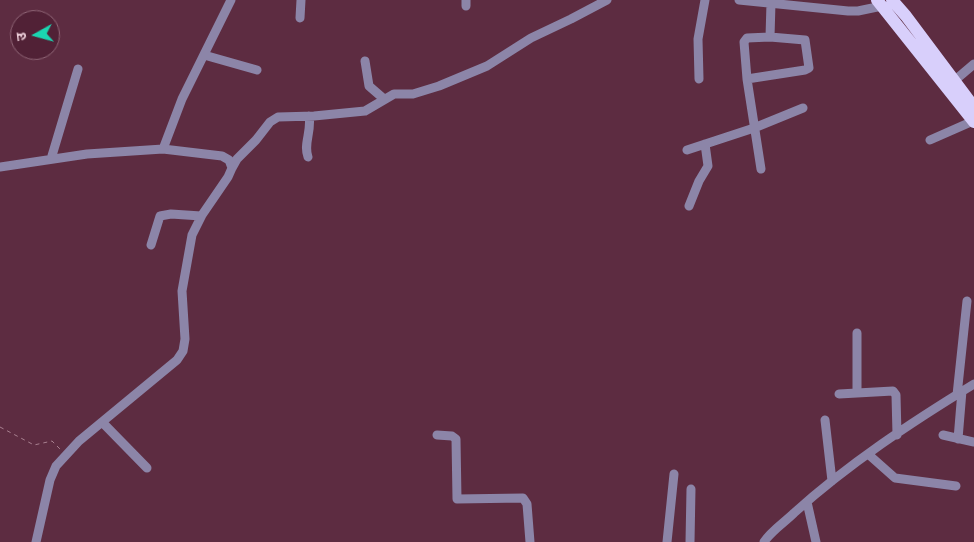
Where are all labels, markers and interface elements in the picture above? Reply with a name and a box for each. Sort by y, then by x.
north arrow [10,10,60,60]
text: उ [13,32,30,42]

